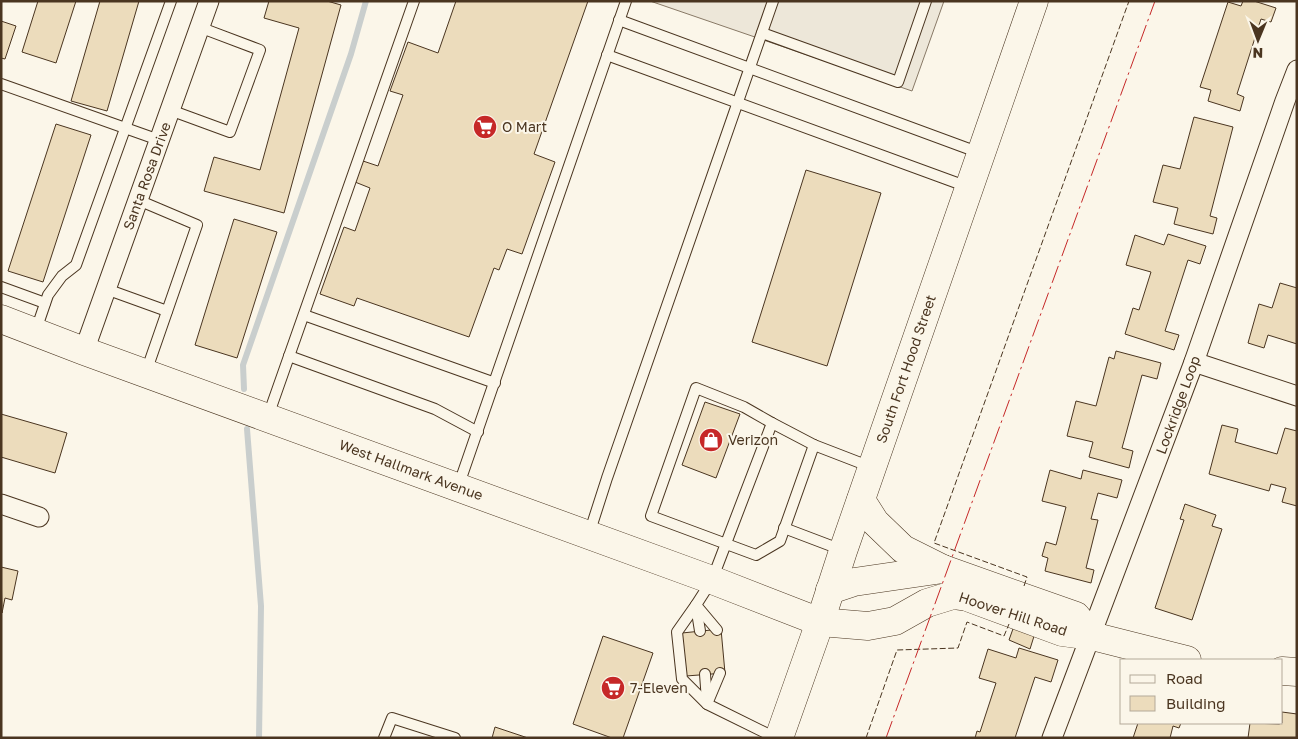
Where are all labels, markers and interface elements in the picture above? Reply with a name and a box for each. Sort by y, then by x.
north arrow [1233,15,1283,65]
text: N [1252,45,1263,62]
supermarket icon: O Mart [472,114,498,140]
place label: O Mart [502,118,547,135]
street label: Santa Rosa Drive [119,120,174,232]
street label: South Fort Hood Street [872,292,939,445]
street label: Lockridge Loop [1152,353,1203,456]
shop icon: Verizon [698,427,724,453]
place label: Verizon [728,431,778,448]
street label: West Hallmark Avenue [337,436,485,503]
street label: Hoover Hill Road [957,588,1069,639]
legend [1120,659,1283,724]
text: Road [1166,669,1203,687]
supermarket icon: 7-Eleven [600,675,626,701]
place label: 7-Eleven [630,679,688,696]
text: Building [1166,694,1226,712]

